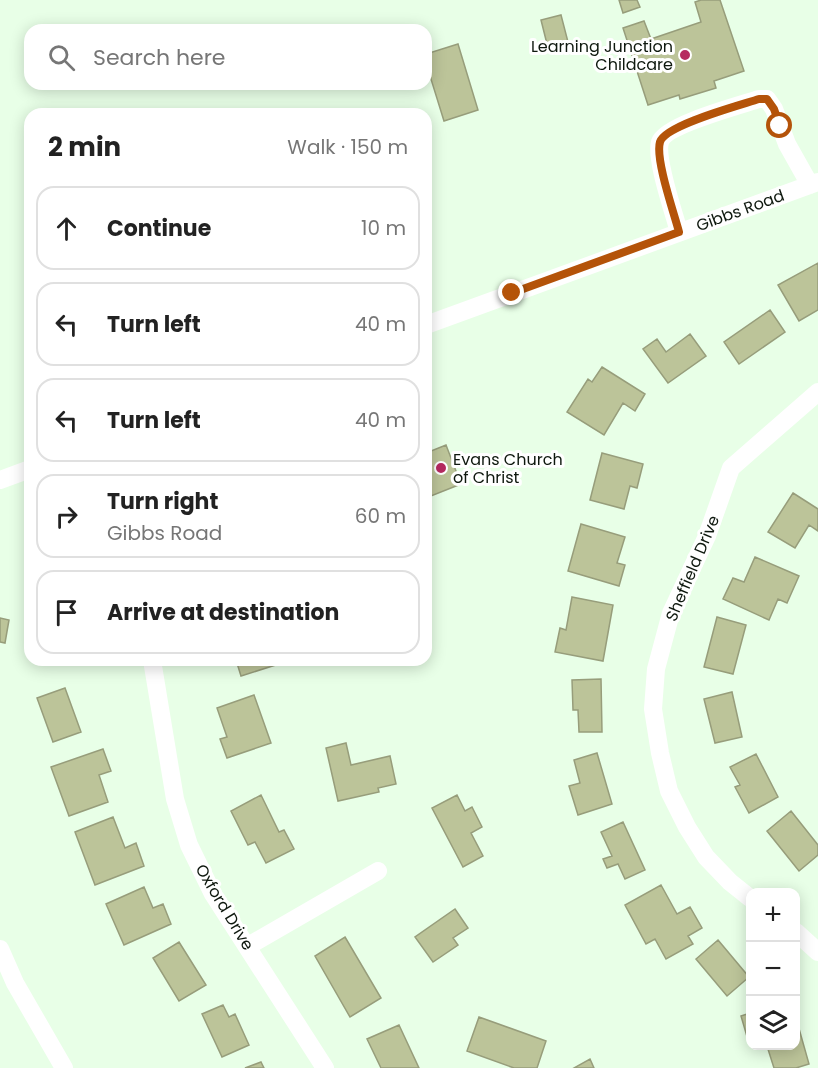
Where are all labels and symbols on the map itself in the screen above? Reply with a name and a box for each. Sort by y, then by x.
place label: Learning Junction Childcare [531,35,673,76]
marker: Learning Junction Childcare [678,48,692,62]
route start [766,112,792,138]
street label: Gibbs Road [693,184,787,237]
route end [498,279,524,305]
place label: Evans Church of Christ [453,448,563,489]
marker: Evans Church of Christ [434,461,448,475]
street label: Sheffield Drive [660,512,725,625]
street label: Oxford Drive [190,860,259,955]

